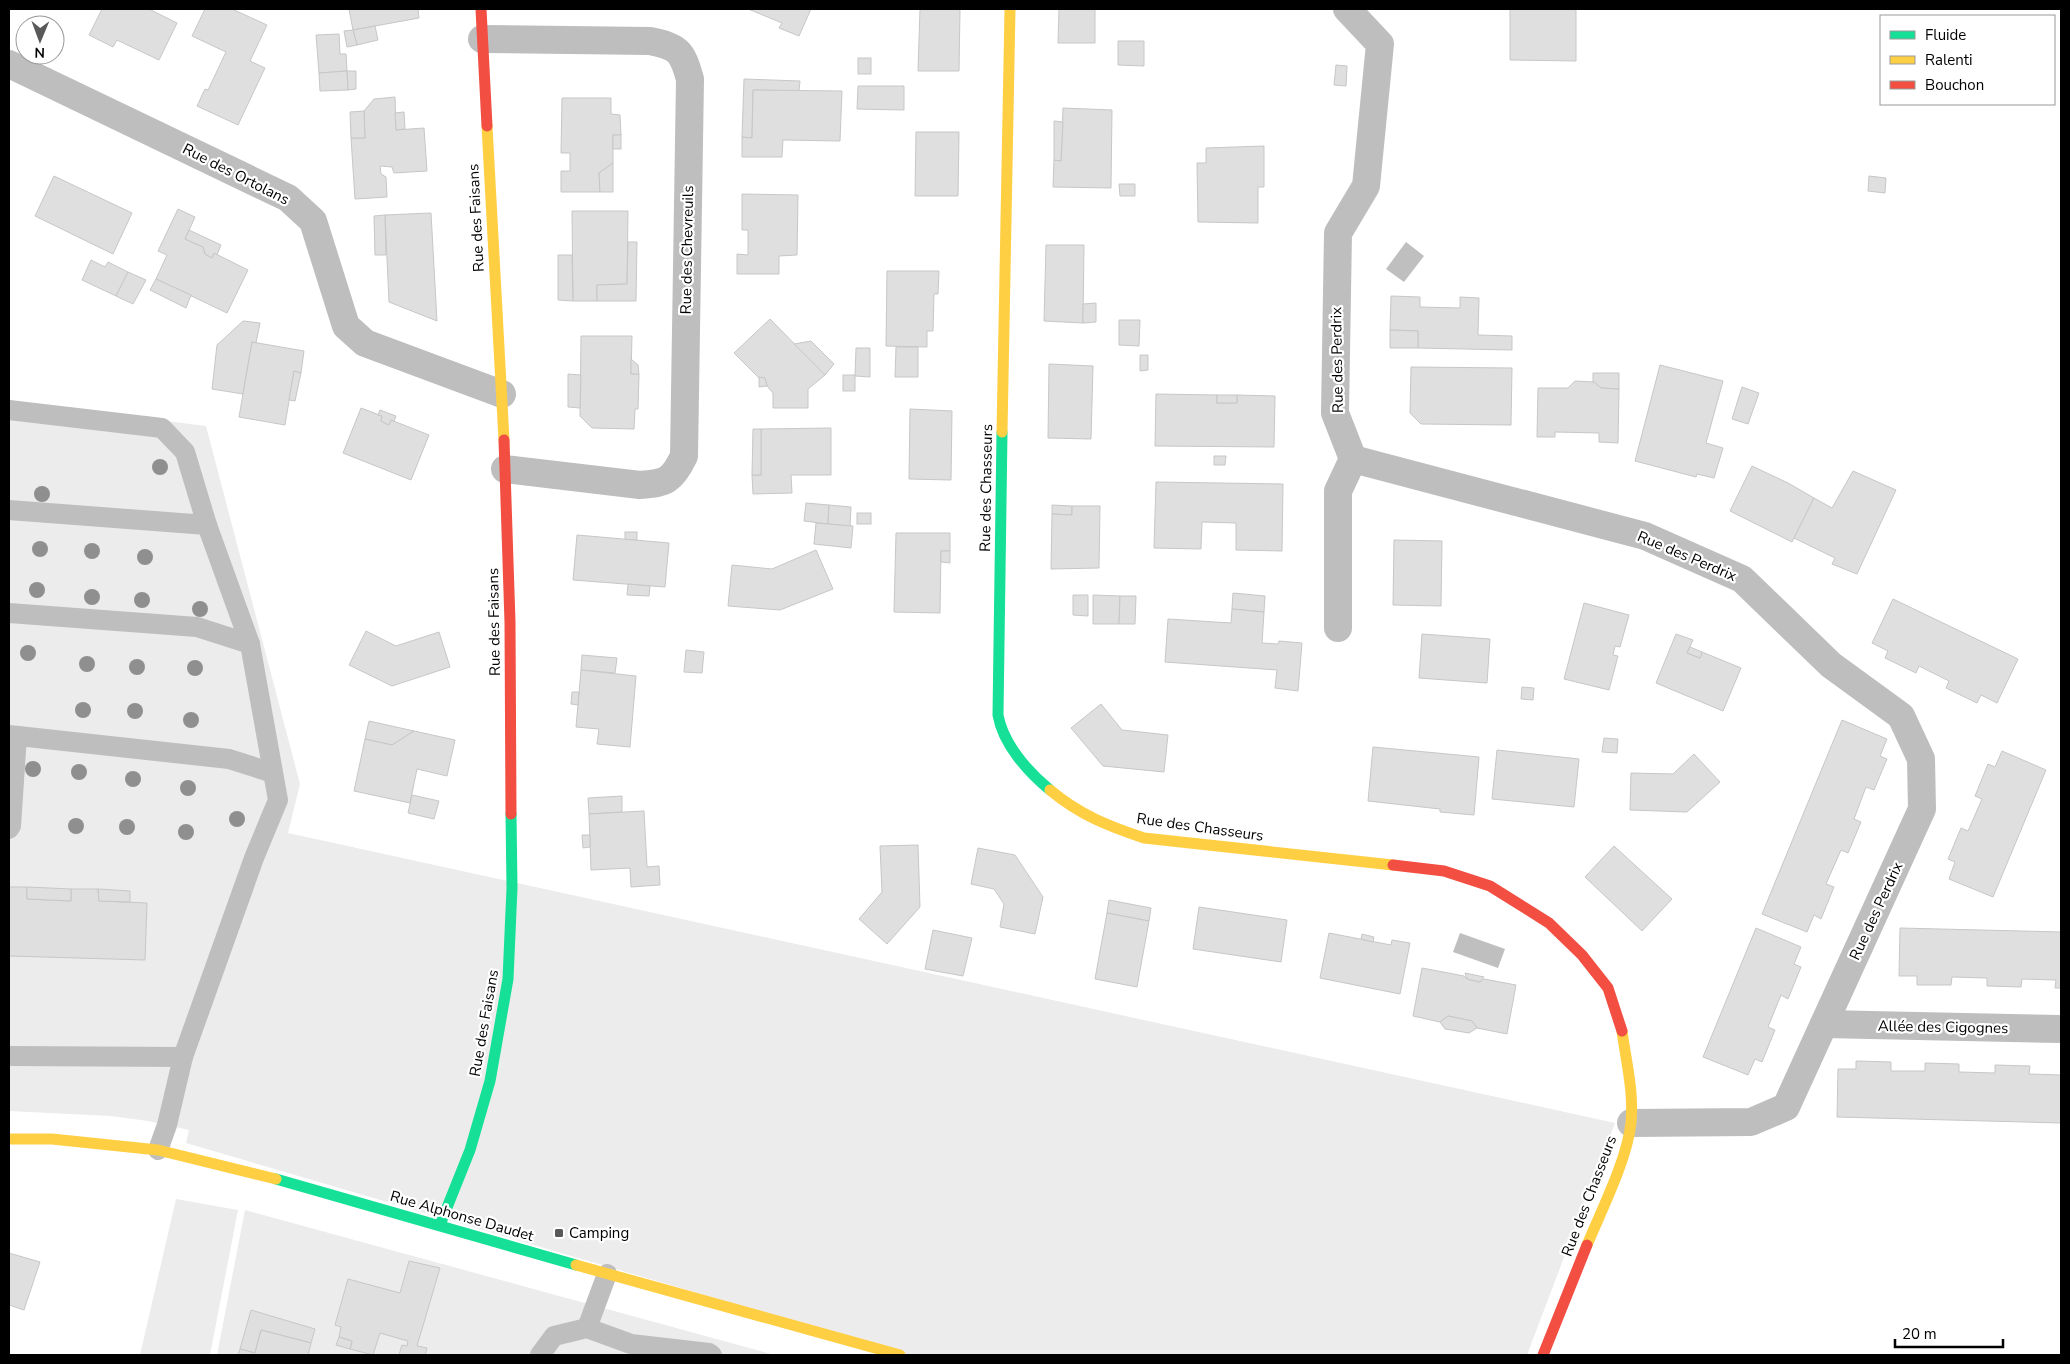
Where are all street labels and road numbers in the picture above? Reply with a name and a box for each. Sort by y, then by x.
street label: Rue des Ortolans [179,139,293,209]
street label: Rue des Faisans [463,163,489,273]
street label: Rue des Chevreuils [676,185,698,315]
street label: Rue des Perdrix [1326,307,1348,413]
street label: Rue des Chasseurs [975,424,997,552]
street label: Rue des Perdrix [1634,526,1740,586]
street label: Rue des Faisans [483,568,505,676]
street label: Rue des Chasseurs [1135,808,1265,846]
street label: Rue des Perdrix [1845,859,1908,963]
street label: Rue des Faisans [465,968,503,1078]
street label: Allée des Cigognes [1878,1016,2008,1038]
street label: Rue des Chasseurs [1557,1133,1621,1259]
street label: Rue Alphonse Daudet [388,1186,537,1246]

